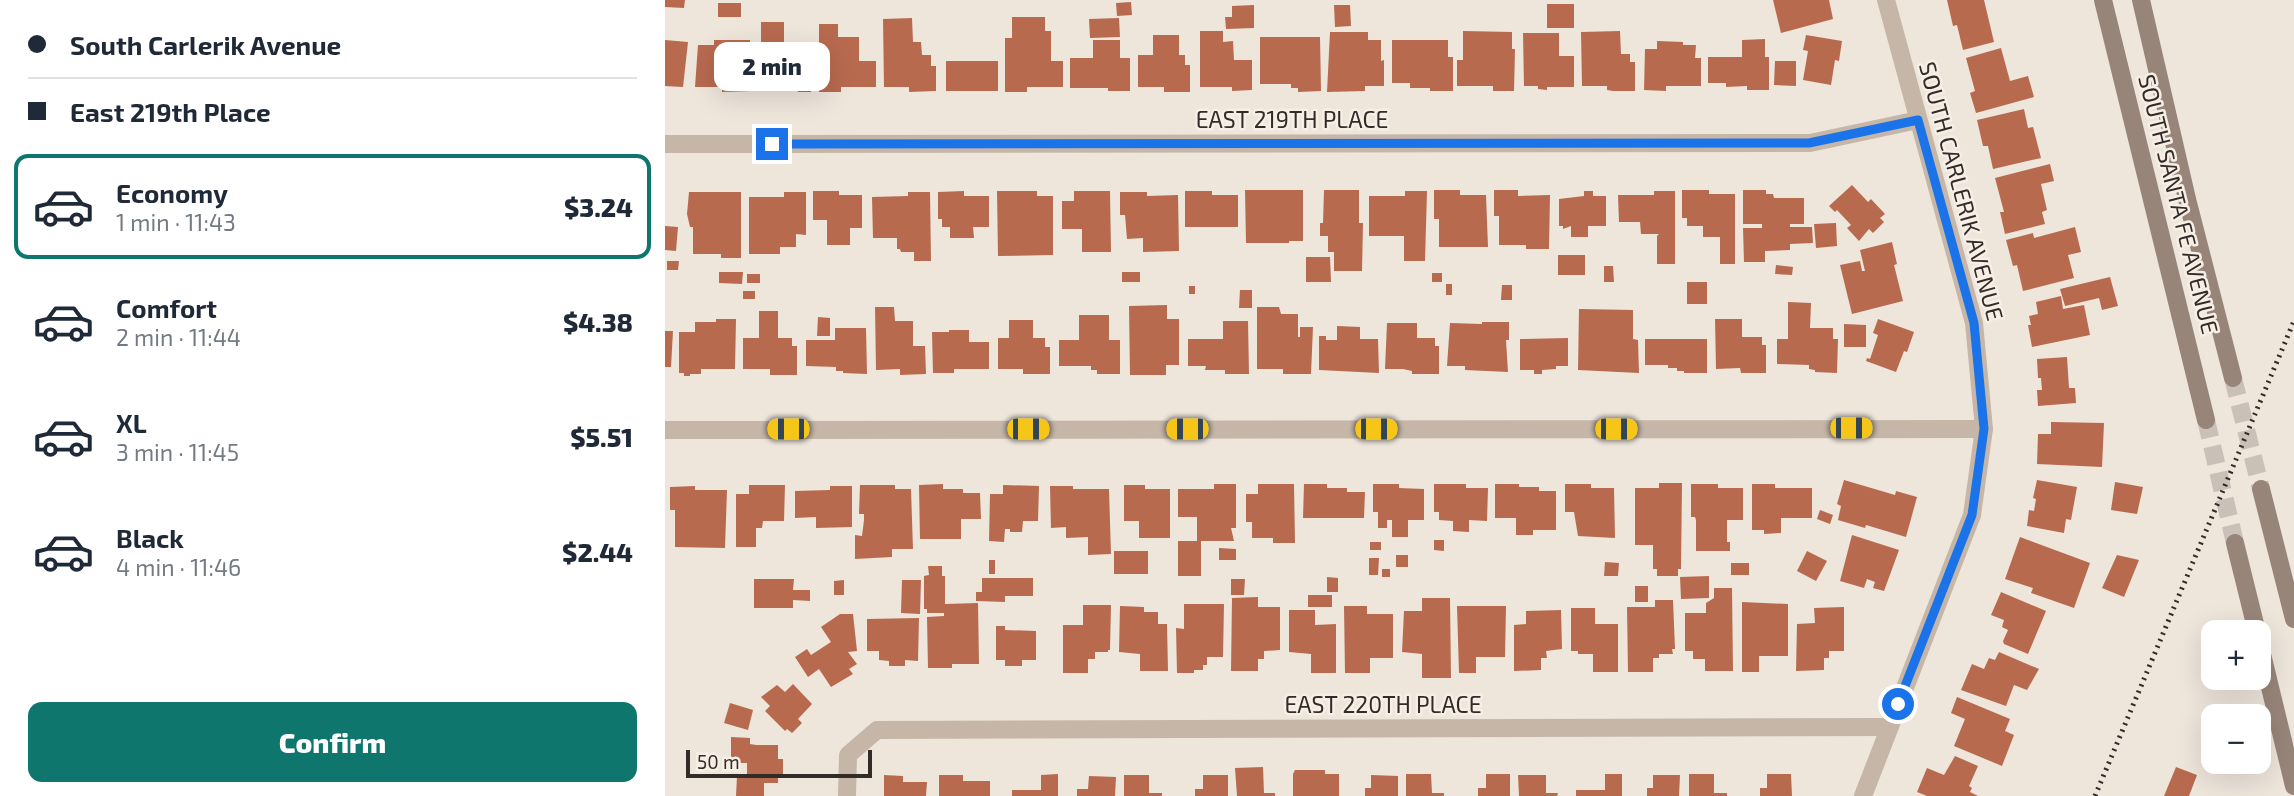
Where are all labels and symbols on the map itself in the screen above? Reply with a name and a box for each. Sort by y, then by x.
callout: 2 min [714,43,830,92]
street label: SOUTH CARLERIK AVENUE [1914,59,2010,323]
street label: SOUTH SANTA FE AVENUE [2133,71,2225,337]
street label: EAST 219TH PLACE [1196,105,1388,133]
route end [756,128,788,160]
car [1831,418,1873,439]
car [768,419,810,440]
car [1008,419,1050,440]
car [1167,419,1209,440]
car [1356,419,1398,440]
car [1596,419,1638,440]
route start [1882,688,1914,720]
street label: EAST 220TH PLACE [1284,690,1482,718]
scale bar [686,747,871,779]

